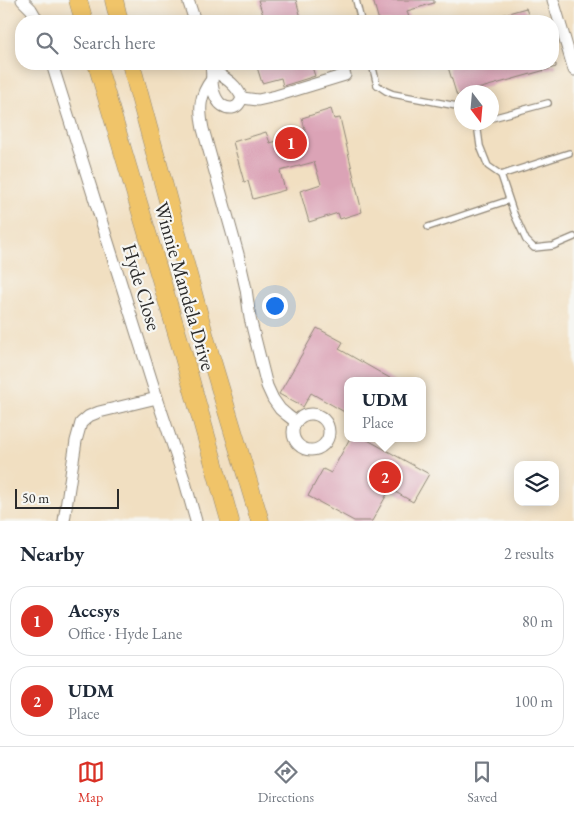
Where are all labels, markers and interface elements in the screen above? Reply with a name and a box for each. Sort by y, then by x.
search box [15,15,559,70]
icon: search [33,29,61,57]
text: Search here [73,30,155,55]
north arrow [454,85,499,130]
pin: 1 [275,124,307,162]
street label: Winnie Mandela Drive [148,199,222,374]
street label: Hyde Close [116,240,168,334]
your location [262,293,288,319]
popup [344,377,426,442]
text: UDM [362,387,408,412]
text: Place [362,412,393,433]
pin: 2 [369,458,401,496]
map controls [514,461,559,506]
button: layers [514,461,559,506]
scale bar [15,486,119,509]
text: 50 m [22,489,49,507]
text: Nearby [20,540,84,567]
text: 2 results [504,543,554,564]
text: Accsys [68,598,119,623]
text: 1 [33,611,41,632]
text: 80 m [522,611,553,632]
text: Office · Hyde Lane [68,623,182,644]
text: UDM [68,678,114,703]
text: 2 [33,691,41,712]
text: 100 m [514,691,553,712]
text: Place [68,703,100,724]
tab: Map [77,758,105,806]
tab: Directions [258,758,314,806]
tab: Saved [467,758,497,806]

